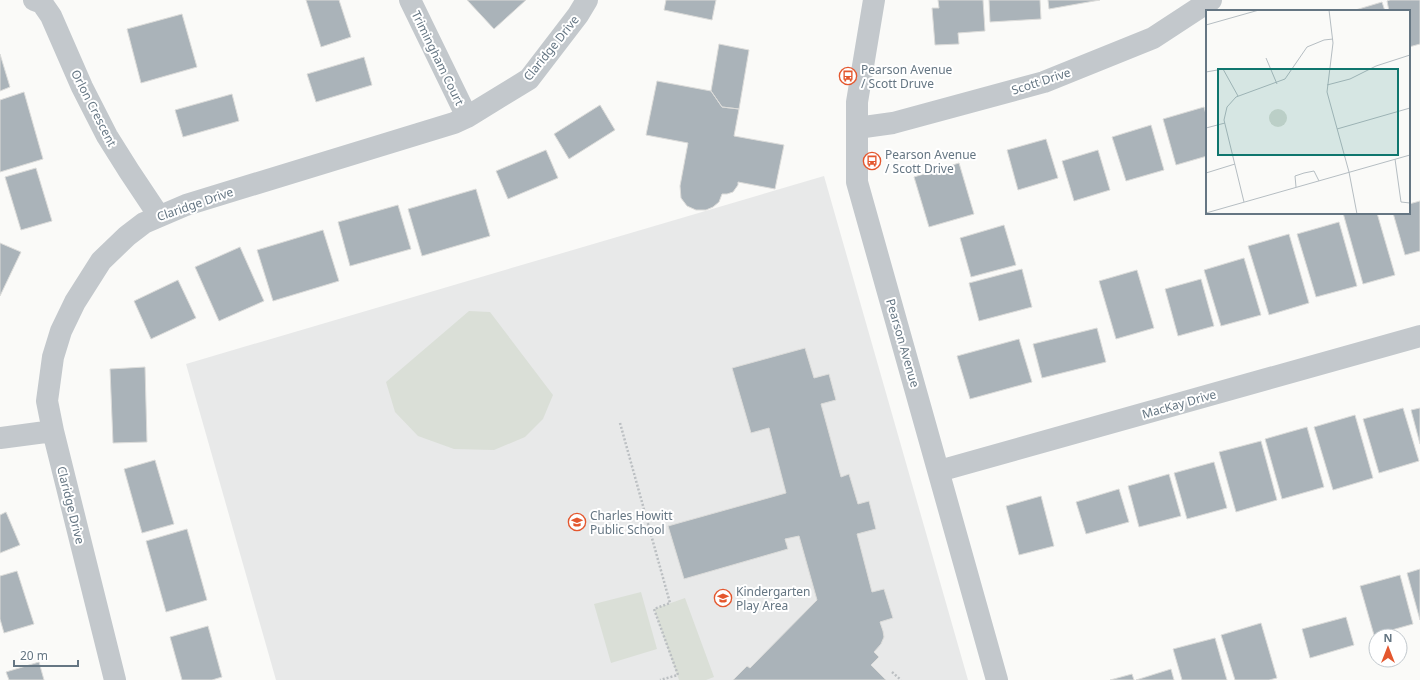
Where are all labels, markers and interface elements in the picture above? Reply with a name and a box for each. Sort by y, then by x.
street label: Trimingham Court [408,8,469,109]
inset map [1206,10,1410,214]
street label: Claridge Drive [519,11,583,84]
place label: Pearson Avenue / Scott Druve [861,61,953,92]
street label: Scott Drive [1009,63,1073,99]
bus stop icon: Pearson Avenue / Scott Druve [838,66,858,86]
street label: Orlon Crescent [67,67,121,150]
place label: Pearson Avenue / Scott Drive [885,146,977,177]
bus stop icon: Pearson Avenue / Scott Drive [862,151,882,171]
street label: Claridge Drive [155,183,236,225]
street label: Pearson Avenue [882,297,924,389]
street label: MacKay Drive [1140,385,1218,423]
street label: Claridge Drive [53,464,89,546]
place label: Charles Howitt Public School [590,507,673,538]
school or university icon: Charles Howitt Public School [567,512,587,532]
place label: Kindergarten Play Area [736,583,811,614]
school or university icon: Kindergarten Play Area [713,588,733,608]
north arrow [1368,628,1408,668]
text: N [1384,630,1392,645]
scale bar [14,642,78,668]
text: 20 m [20,647,48,664]

